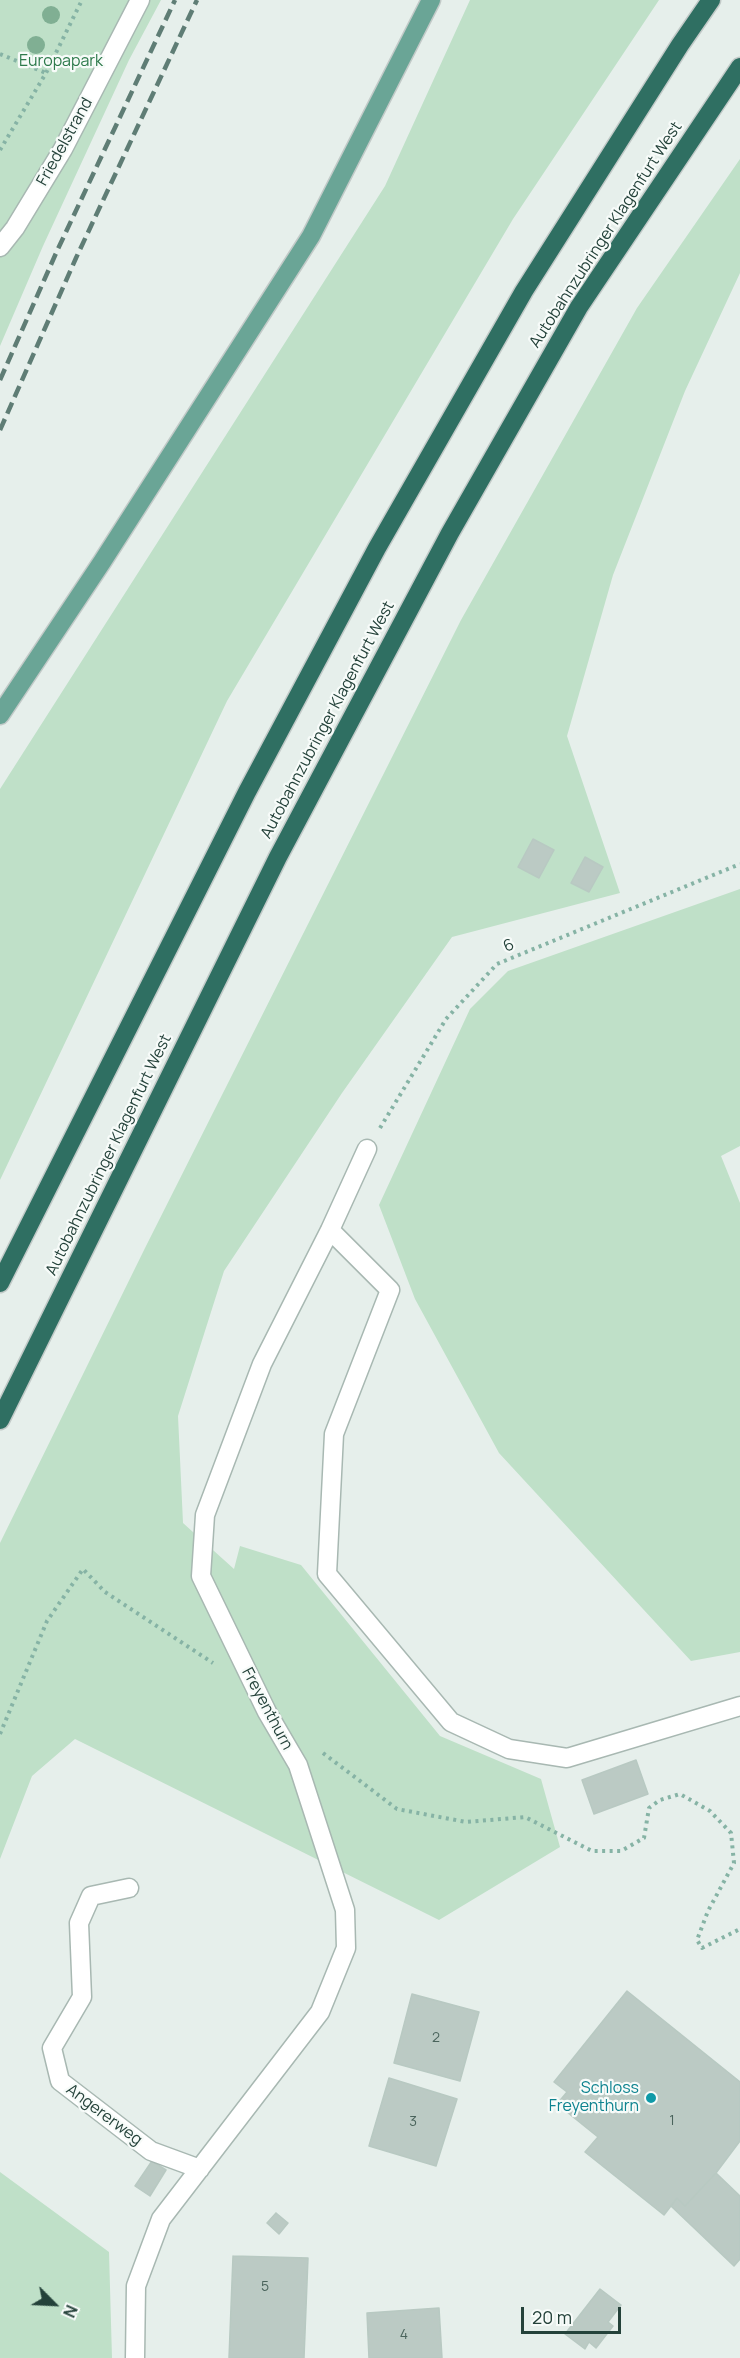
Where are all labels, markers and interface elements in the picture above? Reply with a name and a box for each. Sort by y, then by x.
park label: Europapark [19,52,103,72]
street label: Friedelstrand [33,95,97,189]
street label: Autobahnzubringer Klagenfurt West [526,118,686,352]
street label: Autobahnzubringer Klagenfurt West [257,598,399,842]
street label: 6 [501,935,517,957]
street label: Autobahnzubringer Klagenfurt West [42,1031,176,1279]
street label: Freyenthurn [237,1665,297,1753]
house number: 2 [432,2030,440,2046]
place label: Schloss Freyenthurn [549,2079,639,2117]
street label: Angererweg [62,2080,146,2150]
marker: Schloss Freyenthurn [644,2091,658,2105]
house number: 1 [669,2113,675,2129]
house number: 3 [409,2114,417,2130]
north arrow [24,2274,84,2334]
house number: 5 [261,2279,269,2295]
scale bar [524,2295,624,2333]
text: N [58,2302,83,2321]
text: 20 m [532,2305,572,2329]
house number: 4 [400,2327,408,2343]

